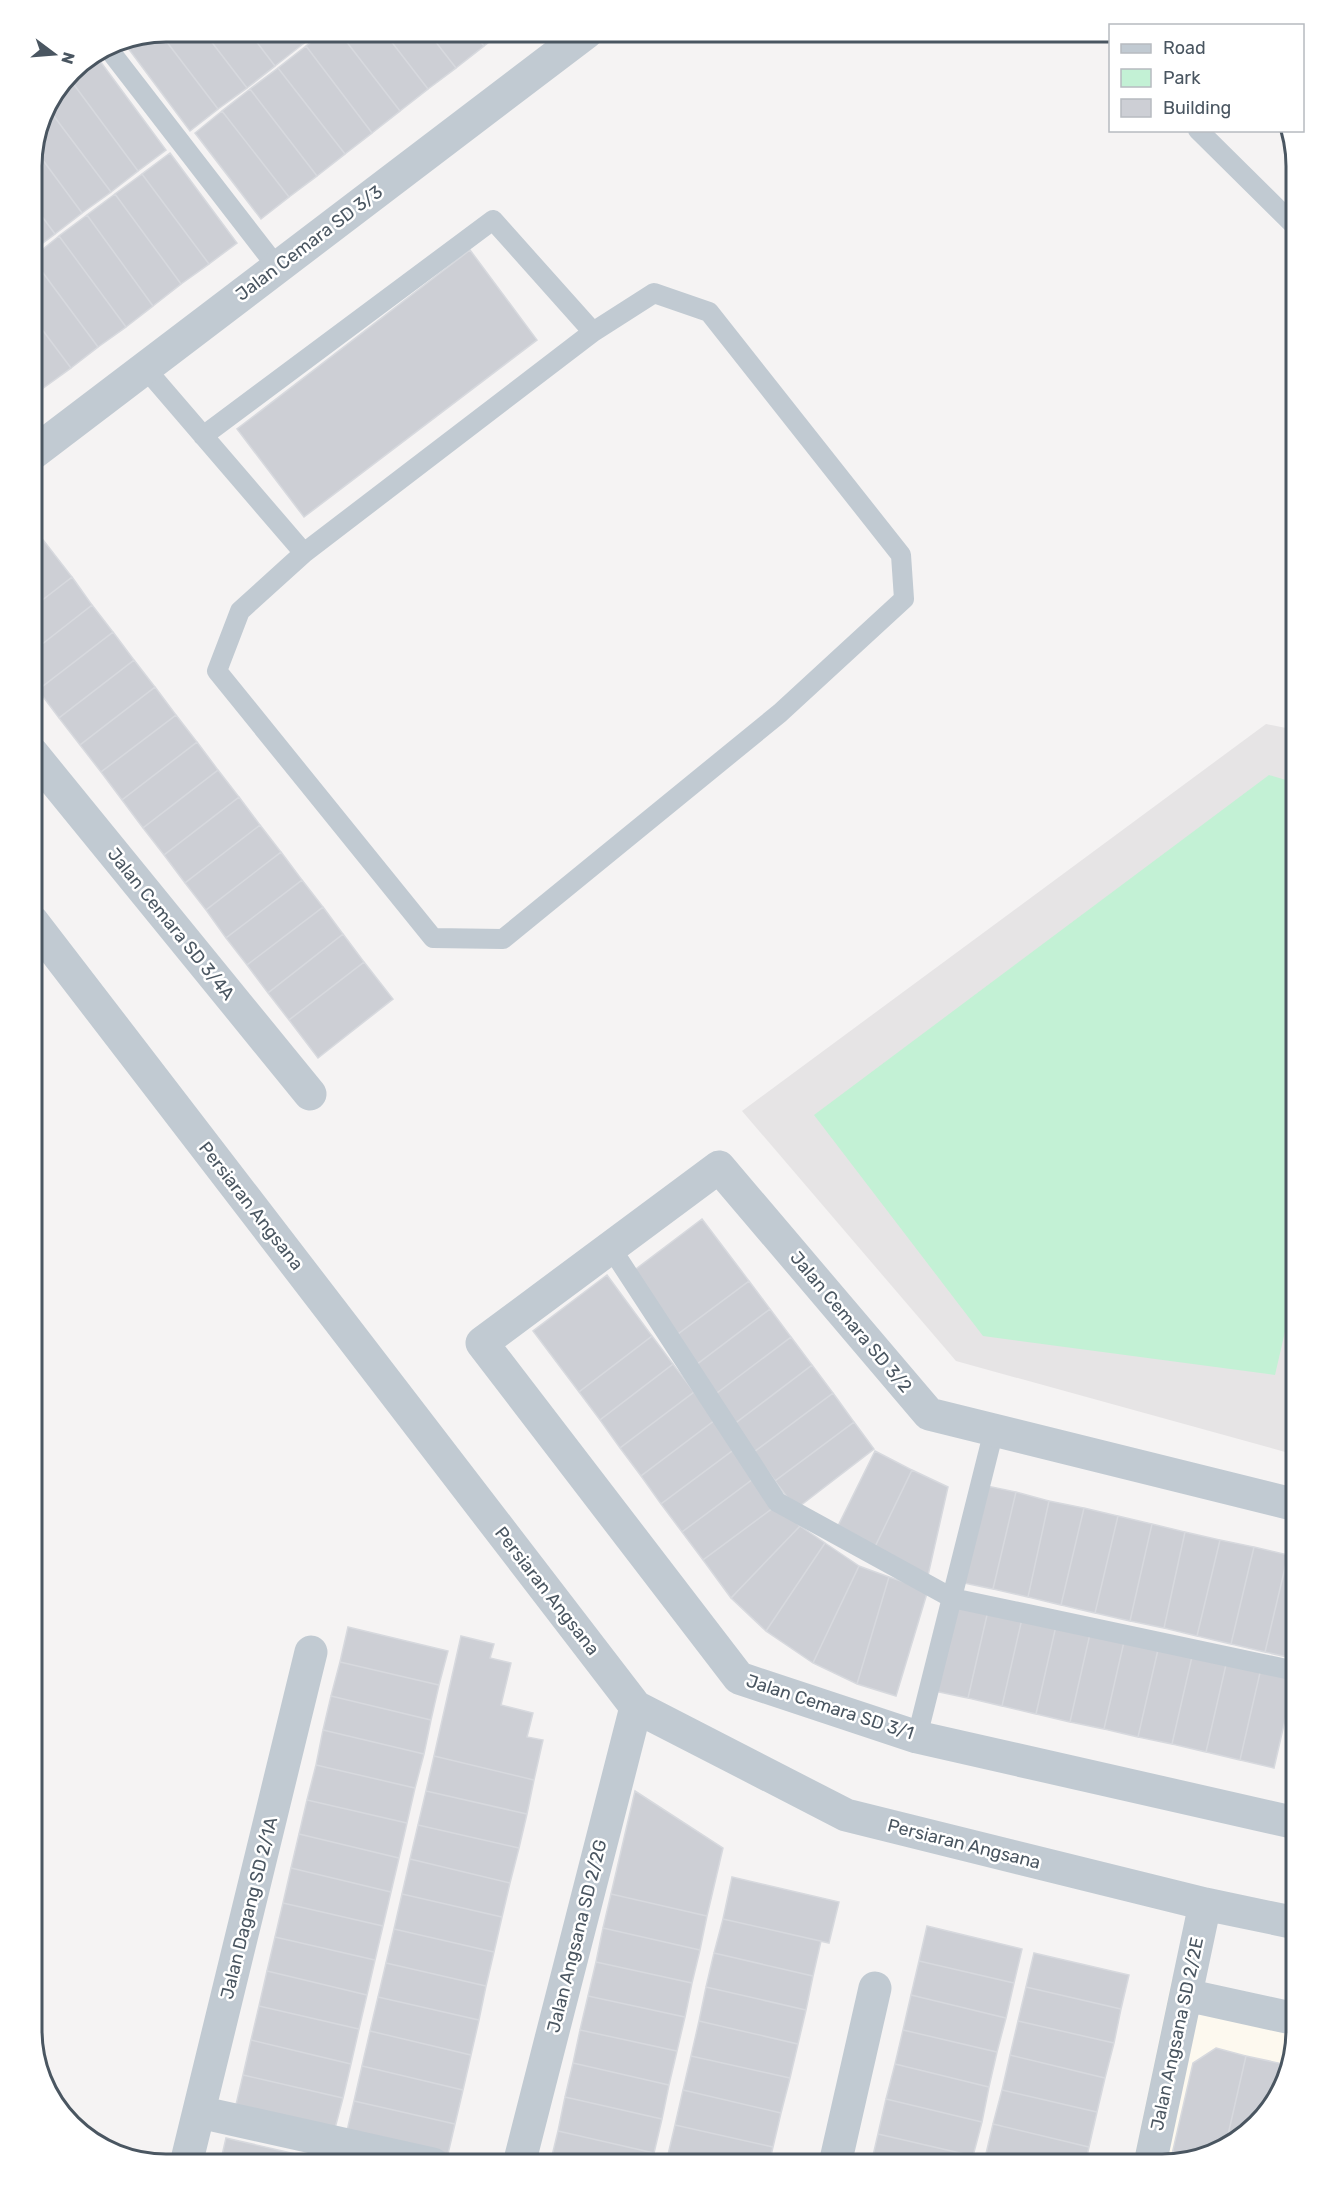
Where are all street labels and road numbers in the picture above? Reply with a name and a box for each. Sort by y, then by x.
street label: Jalan Cemara SD 3/3 [231,181,387,305]
street label: Jalan Cemara SD 3/4A [103,843,239,1005]
street label: Persiaran Angsana [194,1137,308,1275]
street label: Jalan Cemara SD 3/2 [785,1247,917,1397]
street label: Persiaran Angsana [490,1522,604,1660]
street label: Jalan Cemara SD 3/1 [743,1669,917,1745]
street label: Persiaran Angsana [885,1814,1043,1874]
street label: Jalan Dagang SD 2/1A [216,1815,282,2001]
street label: Jalan Angsana SD 2/2G [542,1837,612,2035]
street label: Jalan Angsana SD 2/2E [1146,1935,1208,2133]

